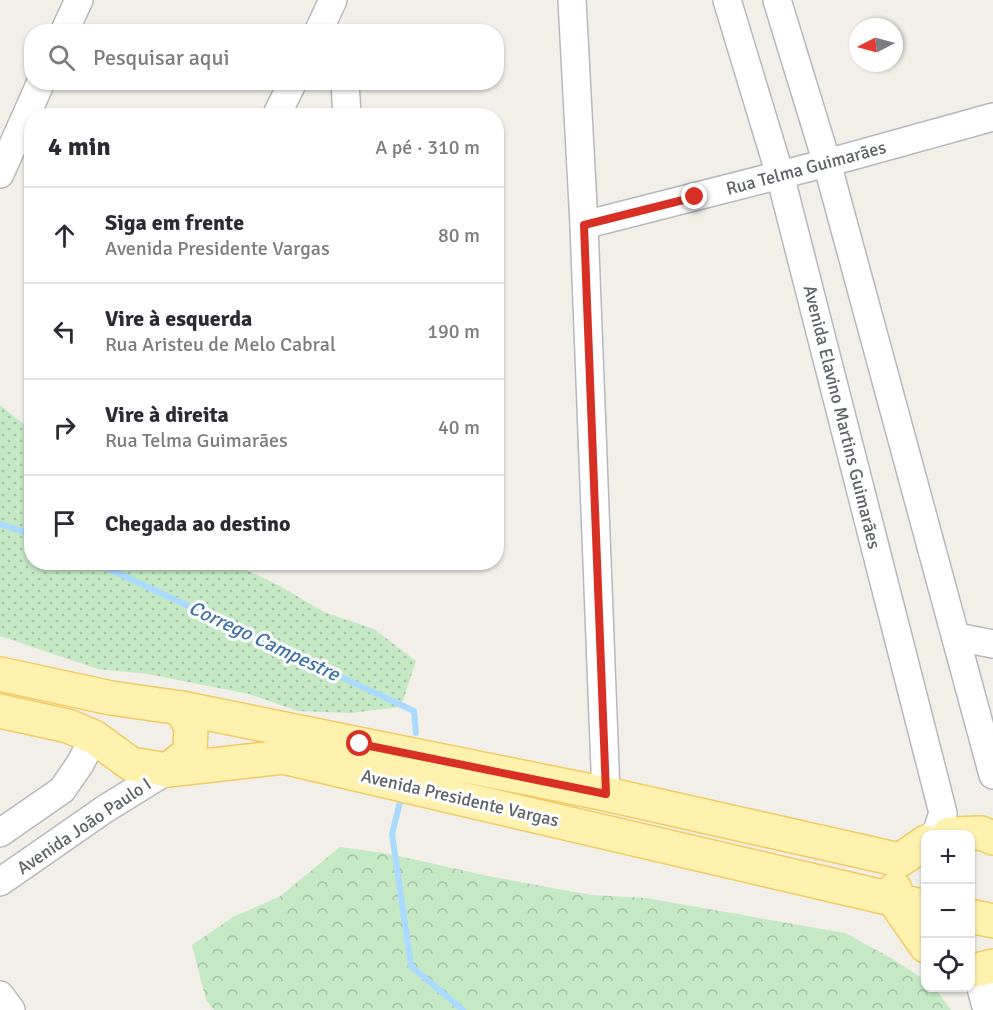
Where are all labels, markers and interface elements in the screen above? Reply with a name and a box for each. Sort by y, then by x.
north arrow [849,18,903,72]
search box [24,24,504,90]
icon: search [45,41,78,74]
text: Pesquisar aqui [93,44,229,71]
text: 4 min [48,131,111,163]
text: A pé · 310 m [375,135,480,160]
street label: Rua Telma Guimarães [724,136,888,200]
route end [681,183,707,209]
text: Siga em frente [105,209,244,236]
icon: ahead [48,219,81,252]
text: 80 m [438,223,480,248]
text: Avenida Presidente Vargas [105,236,330,261]
street label: Avenida Elavino Martins Guimarães [799,283,885,551]
text: Vire à esquerda [105,305,252,332]
icon: left [48,315,81,348]
text: 190 m [427,319,480,344]
text: Rua Aristeu de Melo Cabral [105,332,336,357]
text: Vire à direita [105,401,229,428]
icon: right [48,411,81,444]
text: 40 m [438,415,480,440]
text: Rua Telma Guimarães [105,428,288,453]
icon: arrive [48,507,81,540]
text: Chegada ao destino [105,510,291,537]
water label: Corrego Campestre [185,595,344,687]
route start [346,730,372,756]
street label: Avenida Presidente Vargas [359,765,561,831]
street label: Avenida João Paulo I [13,773,155,879]
map controls [921,830,975,992]
button: + [921,830,975,884]
button: − [921,884,975,938]
button: locate [921,938,975,992]

